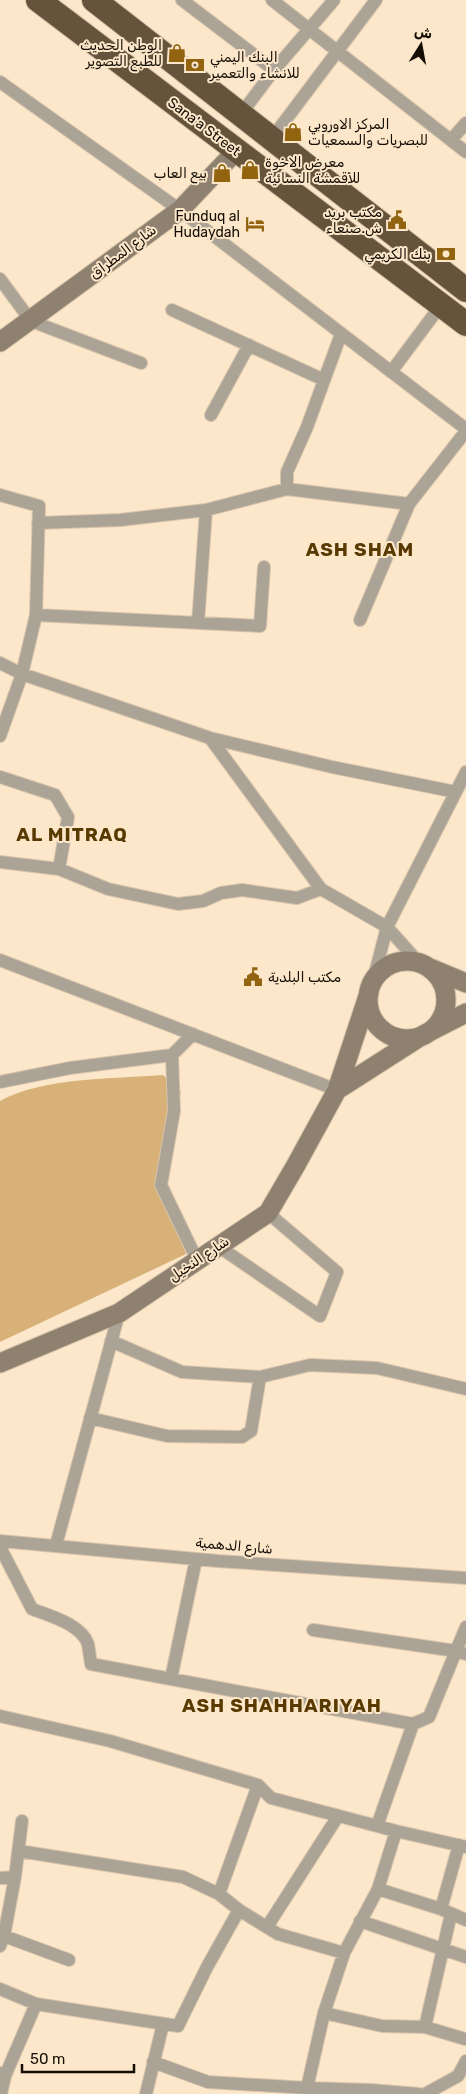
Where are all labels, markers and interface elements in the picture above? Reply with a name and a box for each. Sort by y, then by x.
north arrow [396,20,446,70]
text: ش [413,23,434,43]
place label: الوطن الحديث للطبع التصوير [80,37,162,72]
shop icon: الوطن الحديث للطبع التصوير [166,42,188,64]
place label: البنك اليمني للانشاء والتعمير [209,49,300,82]
bank icon: البنك اليمني للانشاء والتعمير [184,54,206,76]
street label: Sana'a Street [164,94,244,160]
place label: المركز الاوروبي للبصريات والسمعيات [308,116,428,149]
shop icon: المركز الاوروبي للبصريات والسمعيات [282,121,304,143]
place label: معرض الاخوة للأقمشة النسائية [265,154,360,187]
shop icon: معرض الاخوة للأقمشة النسائية [239,159,261,181]
shop icon: بيع العاب [211,162,233,184]
place label: بيع العاب [154,165,207,184]
place label: مكتب بريد ش.صنعاء [324,204,382,237]
place label: Funduq al Hudaydah [174,208,240,241]
public building icon: مكتب بريد ش.صنعاء [386,209,408,231]
hotel icon: Funduq al Hudaydah [244,213,266,235]
street label: شارع المطراق [86,221,161,284]
bank icon: بنك الكريمي [435,243,457,265]
place label: بنك الكريمي [364,246,431,265]
district label: ASH SHAM [306,538,414,561]
district label: AL MITRAQ [16,823,128,846]
public building icon: مكتب البلدية [242,966,264,988]
place label: مكتب البلدية [268,969,341,986]
street label: شارع النخيل [166,1233,234,1287]
street label: شارع الدهمية [194,1534,273,1560]
district label: ASH SHAHHARIYAH [182,1694,382,1717]
scale bar [22,2042,135,2074]
text: 50 m [30,2050,65,2068]

